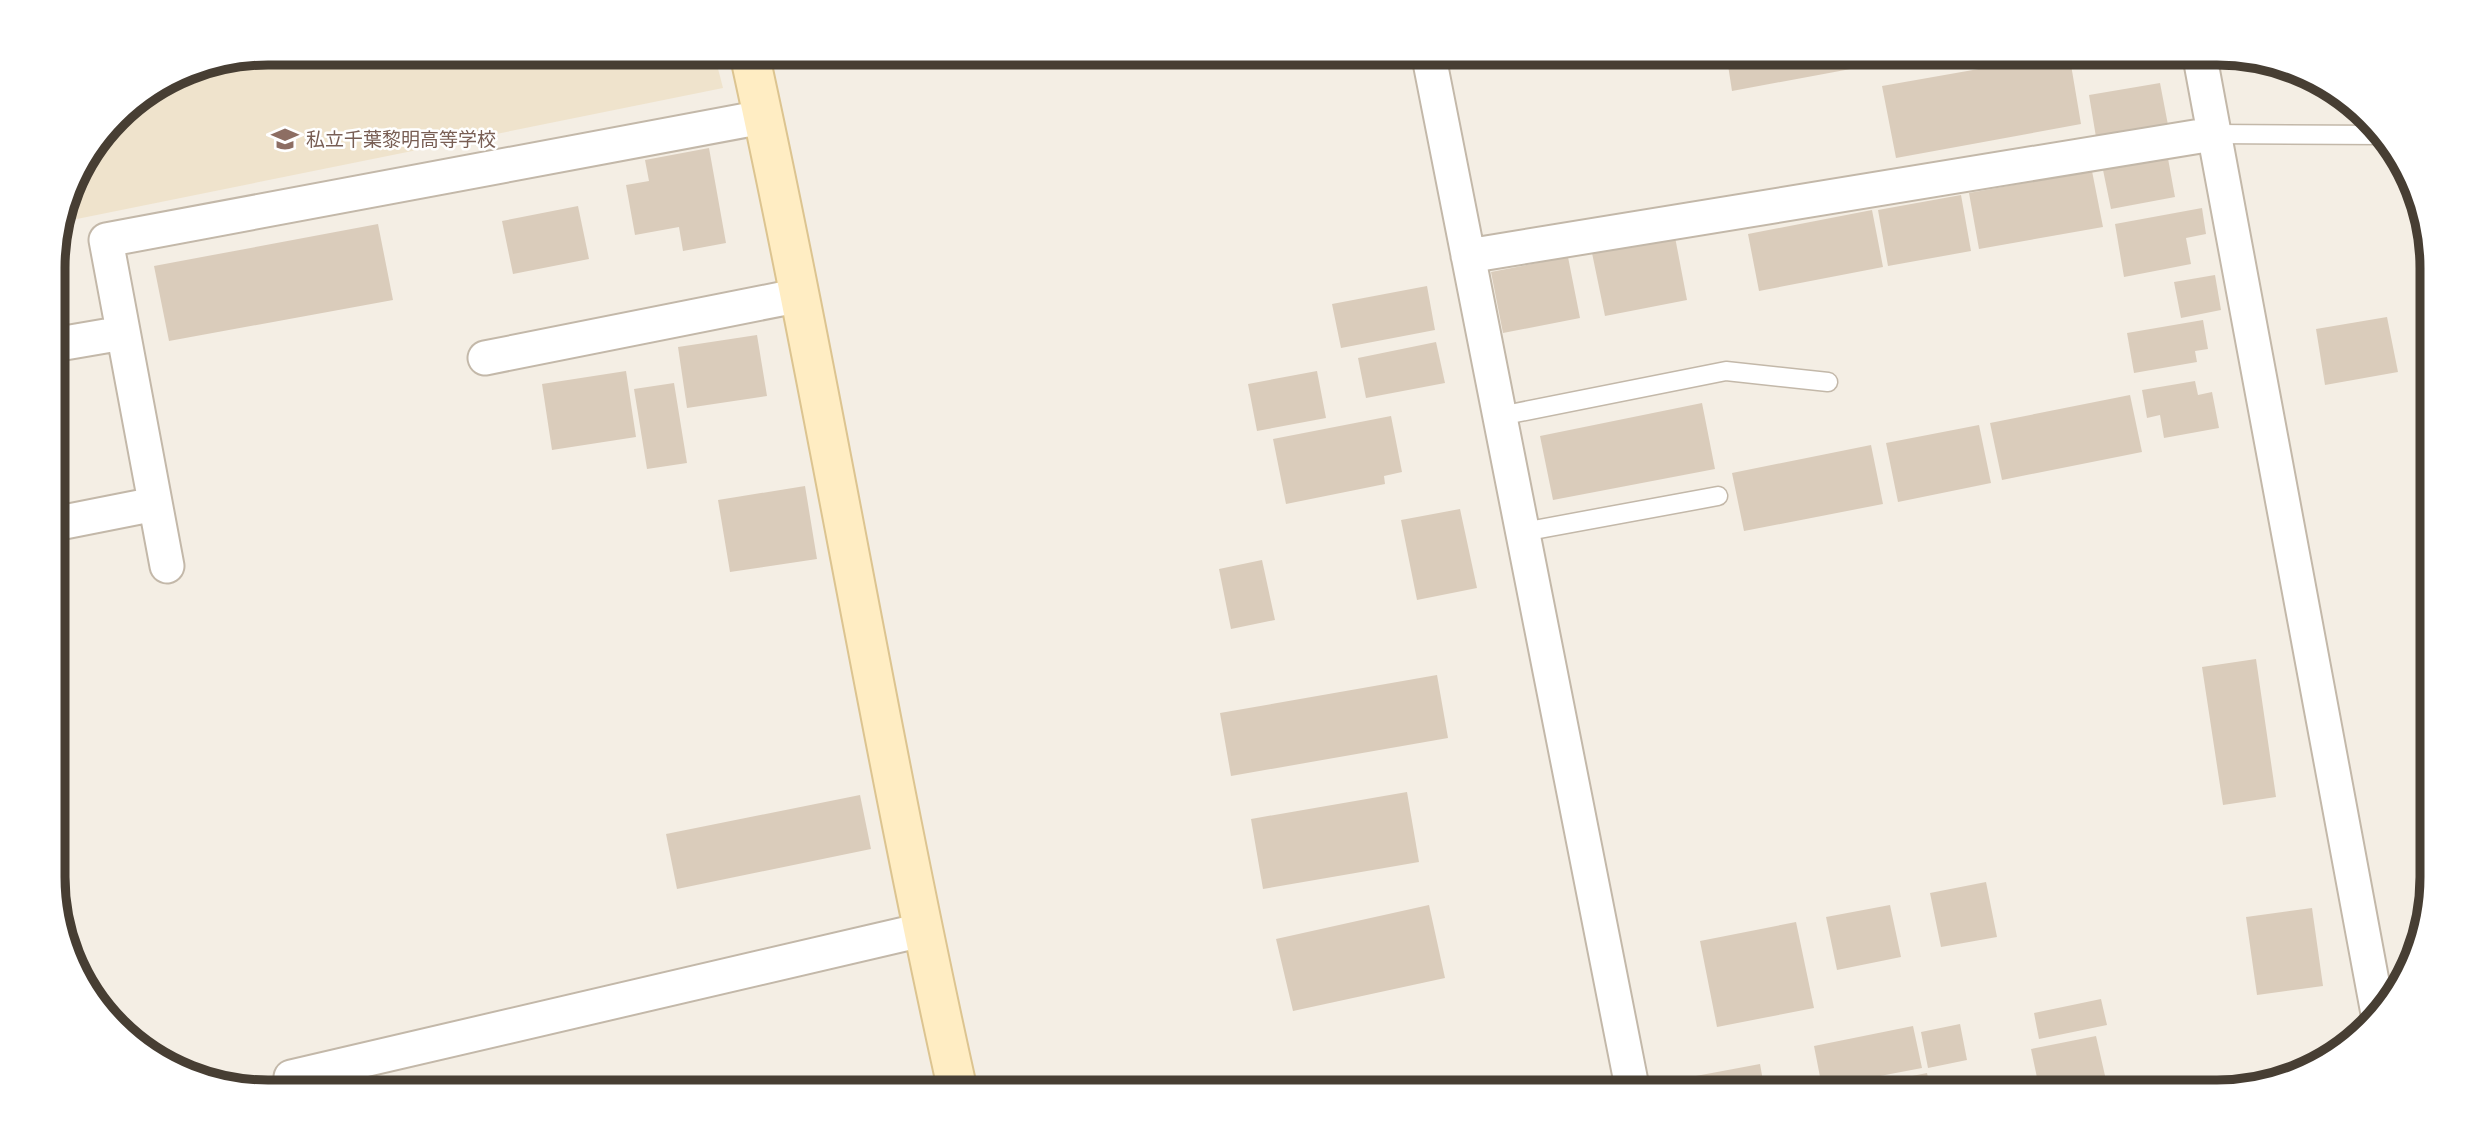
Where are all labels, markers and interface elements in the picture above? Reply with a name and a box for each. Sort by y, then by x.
school or university icon: 私立千葉黎明高等学校 [270,124,300,154]
place label: 私立千葉黎明高等学校 [306,128,496,150]

